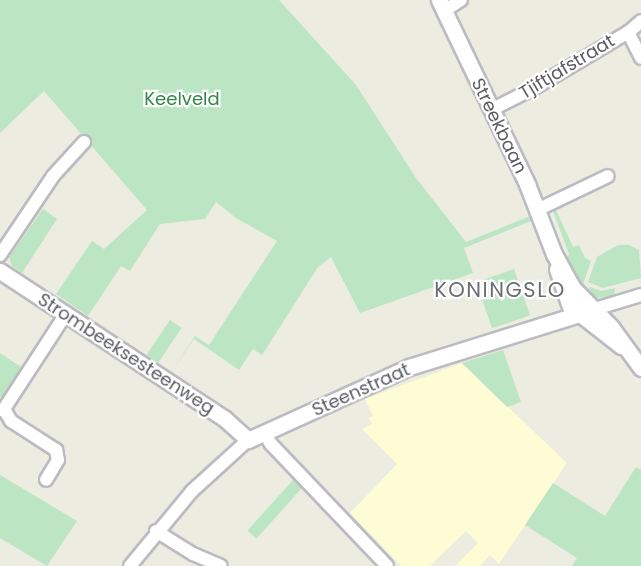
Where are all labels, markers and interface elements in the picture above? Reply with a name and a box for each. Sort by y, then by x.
street label: Tjiftjafstraat [515,30,619,104]
street label: Streekbaan [467,75,531,177]
park label: Keelveld [144,88,220,110]
district label: KONINGSLO [434,277,566,303]
street label: Strombeeksesteenweg [34,289,218,419]
street label: Steenstraat [309,359,413,421]

